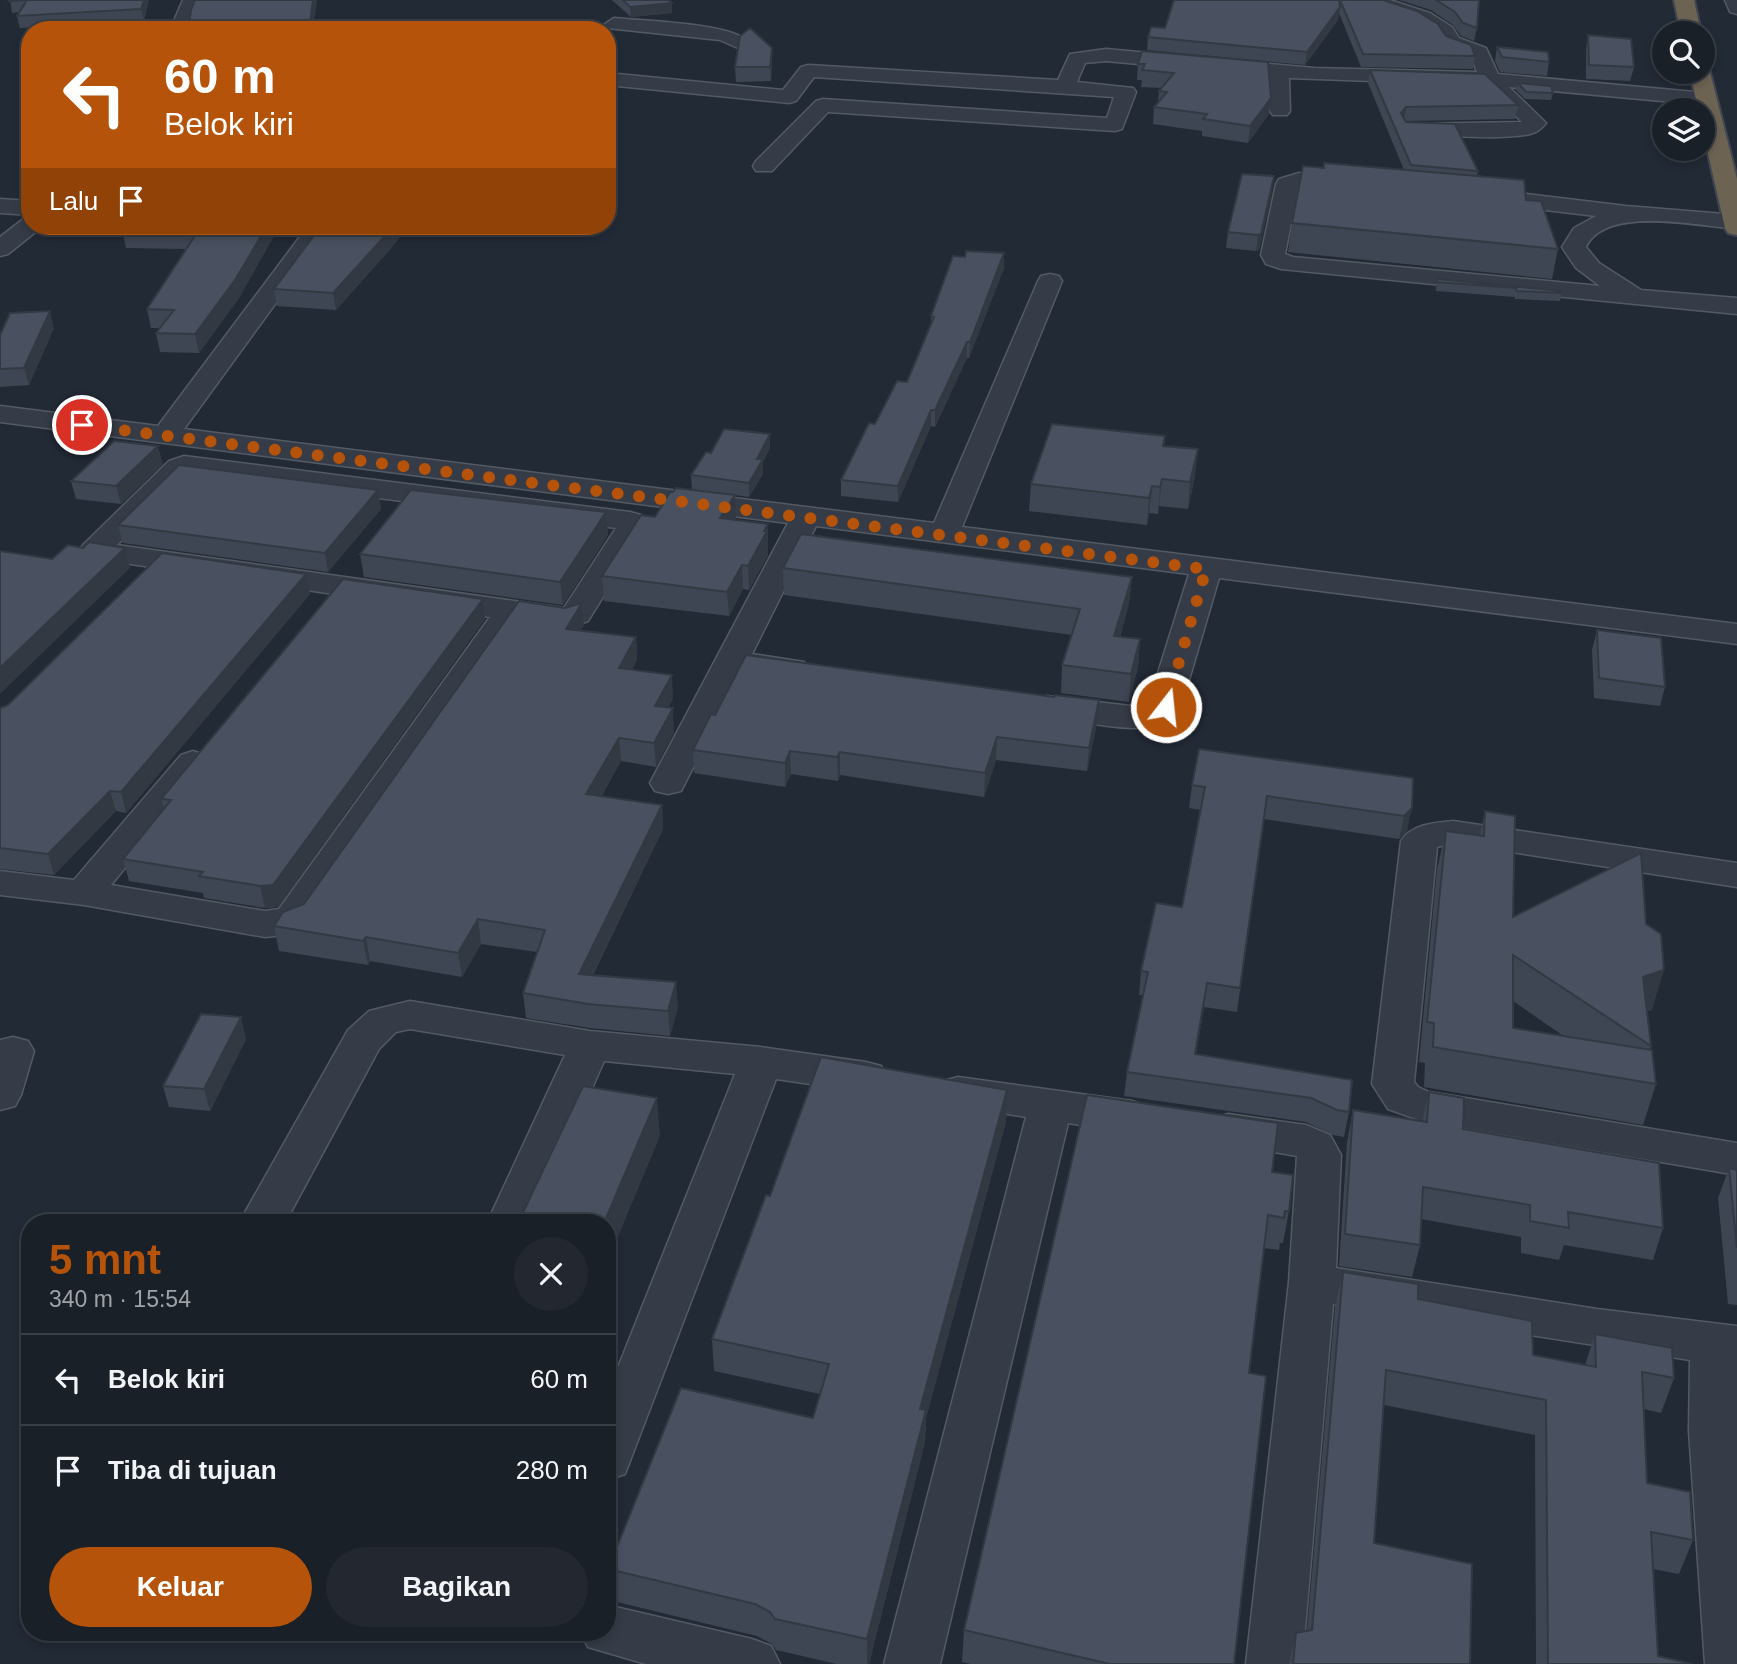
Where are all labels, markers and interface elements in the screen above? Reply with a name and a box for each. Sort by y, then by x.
map controls [1652,21,1715,161]
button: search [1652,21,1715,84]
icon: left [49,49,140,140]
text: 60 m [164,49,276,103]
button: layers [1652,98,1715,161]
text: Belok kiri [164,106,294,142]
icon: arrive [112,182,150,220]
text: Lalu [49,186,98,216]
pin [52,395,112,455]
icon: arrive [63,406,101,444]
position arrow [1129,670,1203,744]
text: 5 mnt [49,1236,161,1283]
button: close [514,1237,588,1311]
text: 340 m · 15:54 [49,1286,191,1312]
icon: left [49,1361,87,1399]
text: Belok kiri [108,1364,225,1394]
text: 60 m [530,1364,588,1394]
icon: arrive [49,1452,87,1490]
text: Tiba di tujuan [108,1455,277,1485]
text: 280 m [516,1455,588,1485]
button: Keluar [49,1547,312,1627]
button: Bagikan [326,1547,588,1627]

